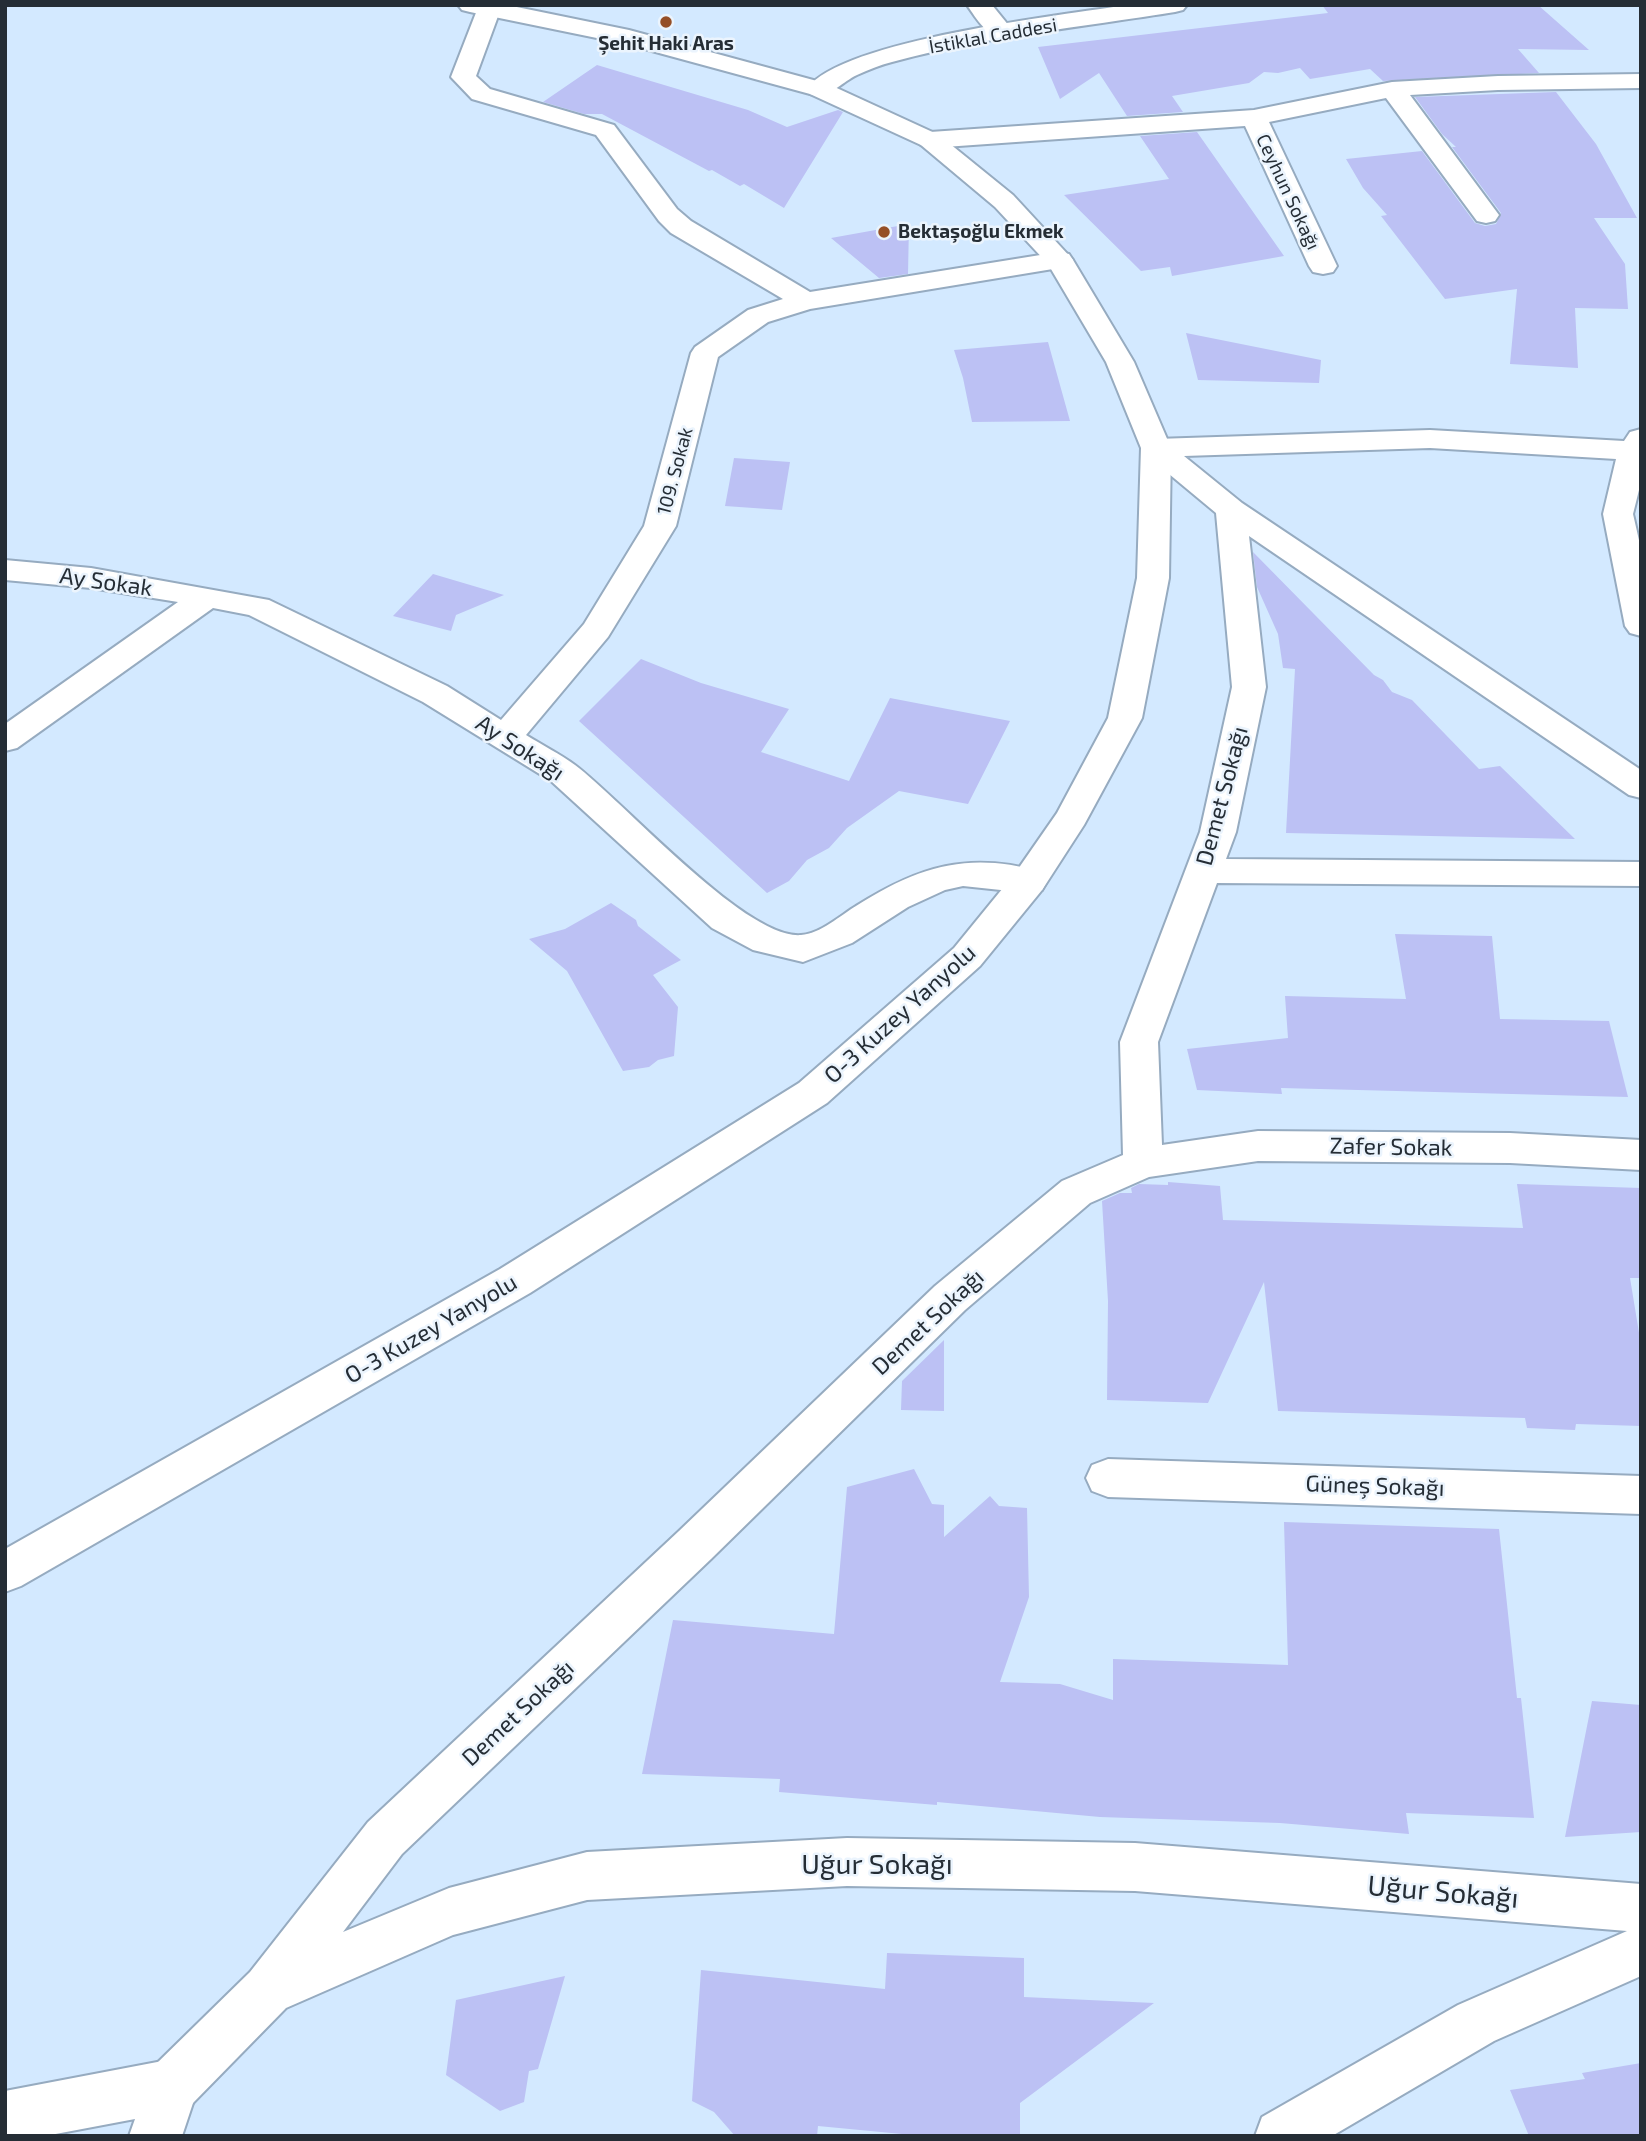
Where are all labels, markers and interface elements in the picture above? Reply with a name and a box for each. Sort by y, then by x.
marker: Şehit Haki Aras [658,14,674,30]
street label: İstiklal Caddesi [927,14,1059,58]
place label: Şehit Haki Aras [598,33,734,55]
street label: Ceyhun Sokağı [1251,131,1325,253]
place label: Bektaşoğlu Ekmek [898,221,1064,243]
marker: Bektaşoğlu Ekmek [876,224,892,240]
street label: 109. Sokak [652,425,698,517]
street label: Ay Sokak [58,562,154,602]
street label: Ay Sokağı [471,709,569,787]
street label: Demet Sokağı [1190,723,1254,869]
street label: O-3 Kuzey Yanyolu [819,939,981,1089]
street label: Zafer Sokak [1329,1132,1453,1162]
street label: Demet Sokağı [866,1263,990,1381]
street label: O-3 Kuzey Yanyolu [340,1268,522,1390]
street label: Güneş Sokağı [1305,1470,1445,1502]
street label: Demet Sokağı [456,1654,580,1772]
street label: Uğur Sokağı [801,1848,953,1882]
street label: Uğur Sokağı [1366,1869,1520,1915]

